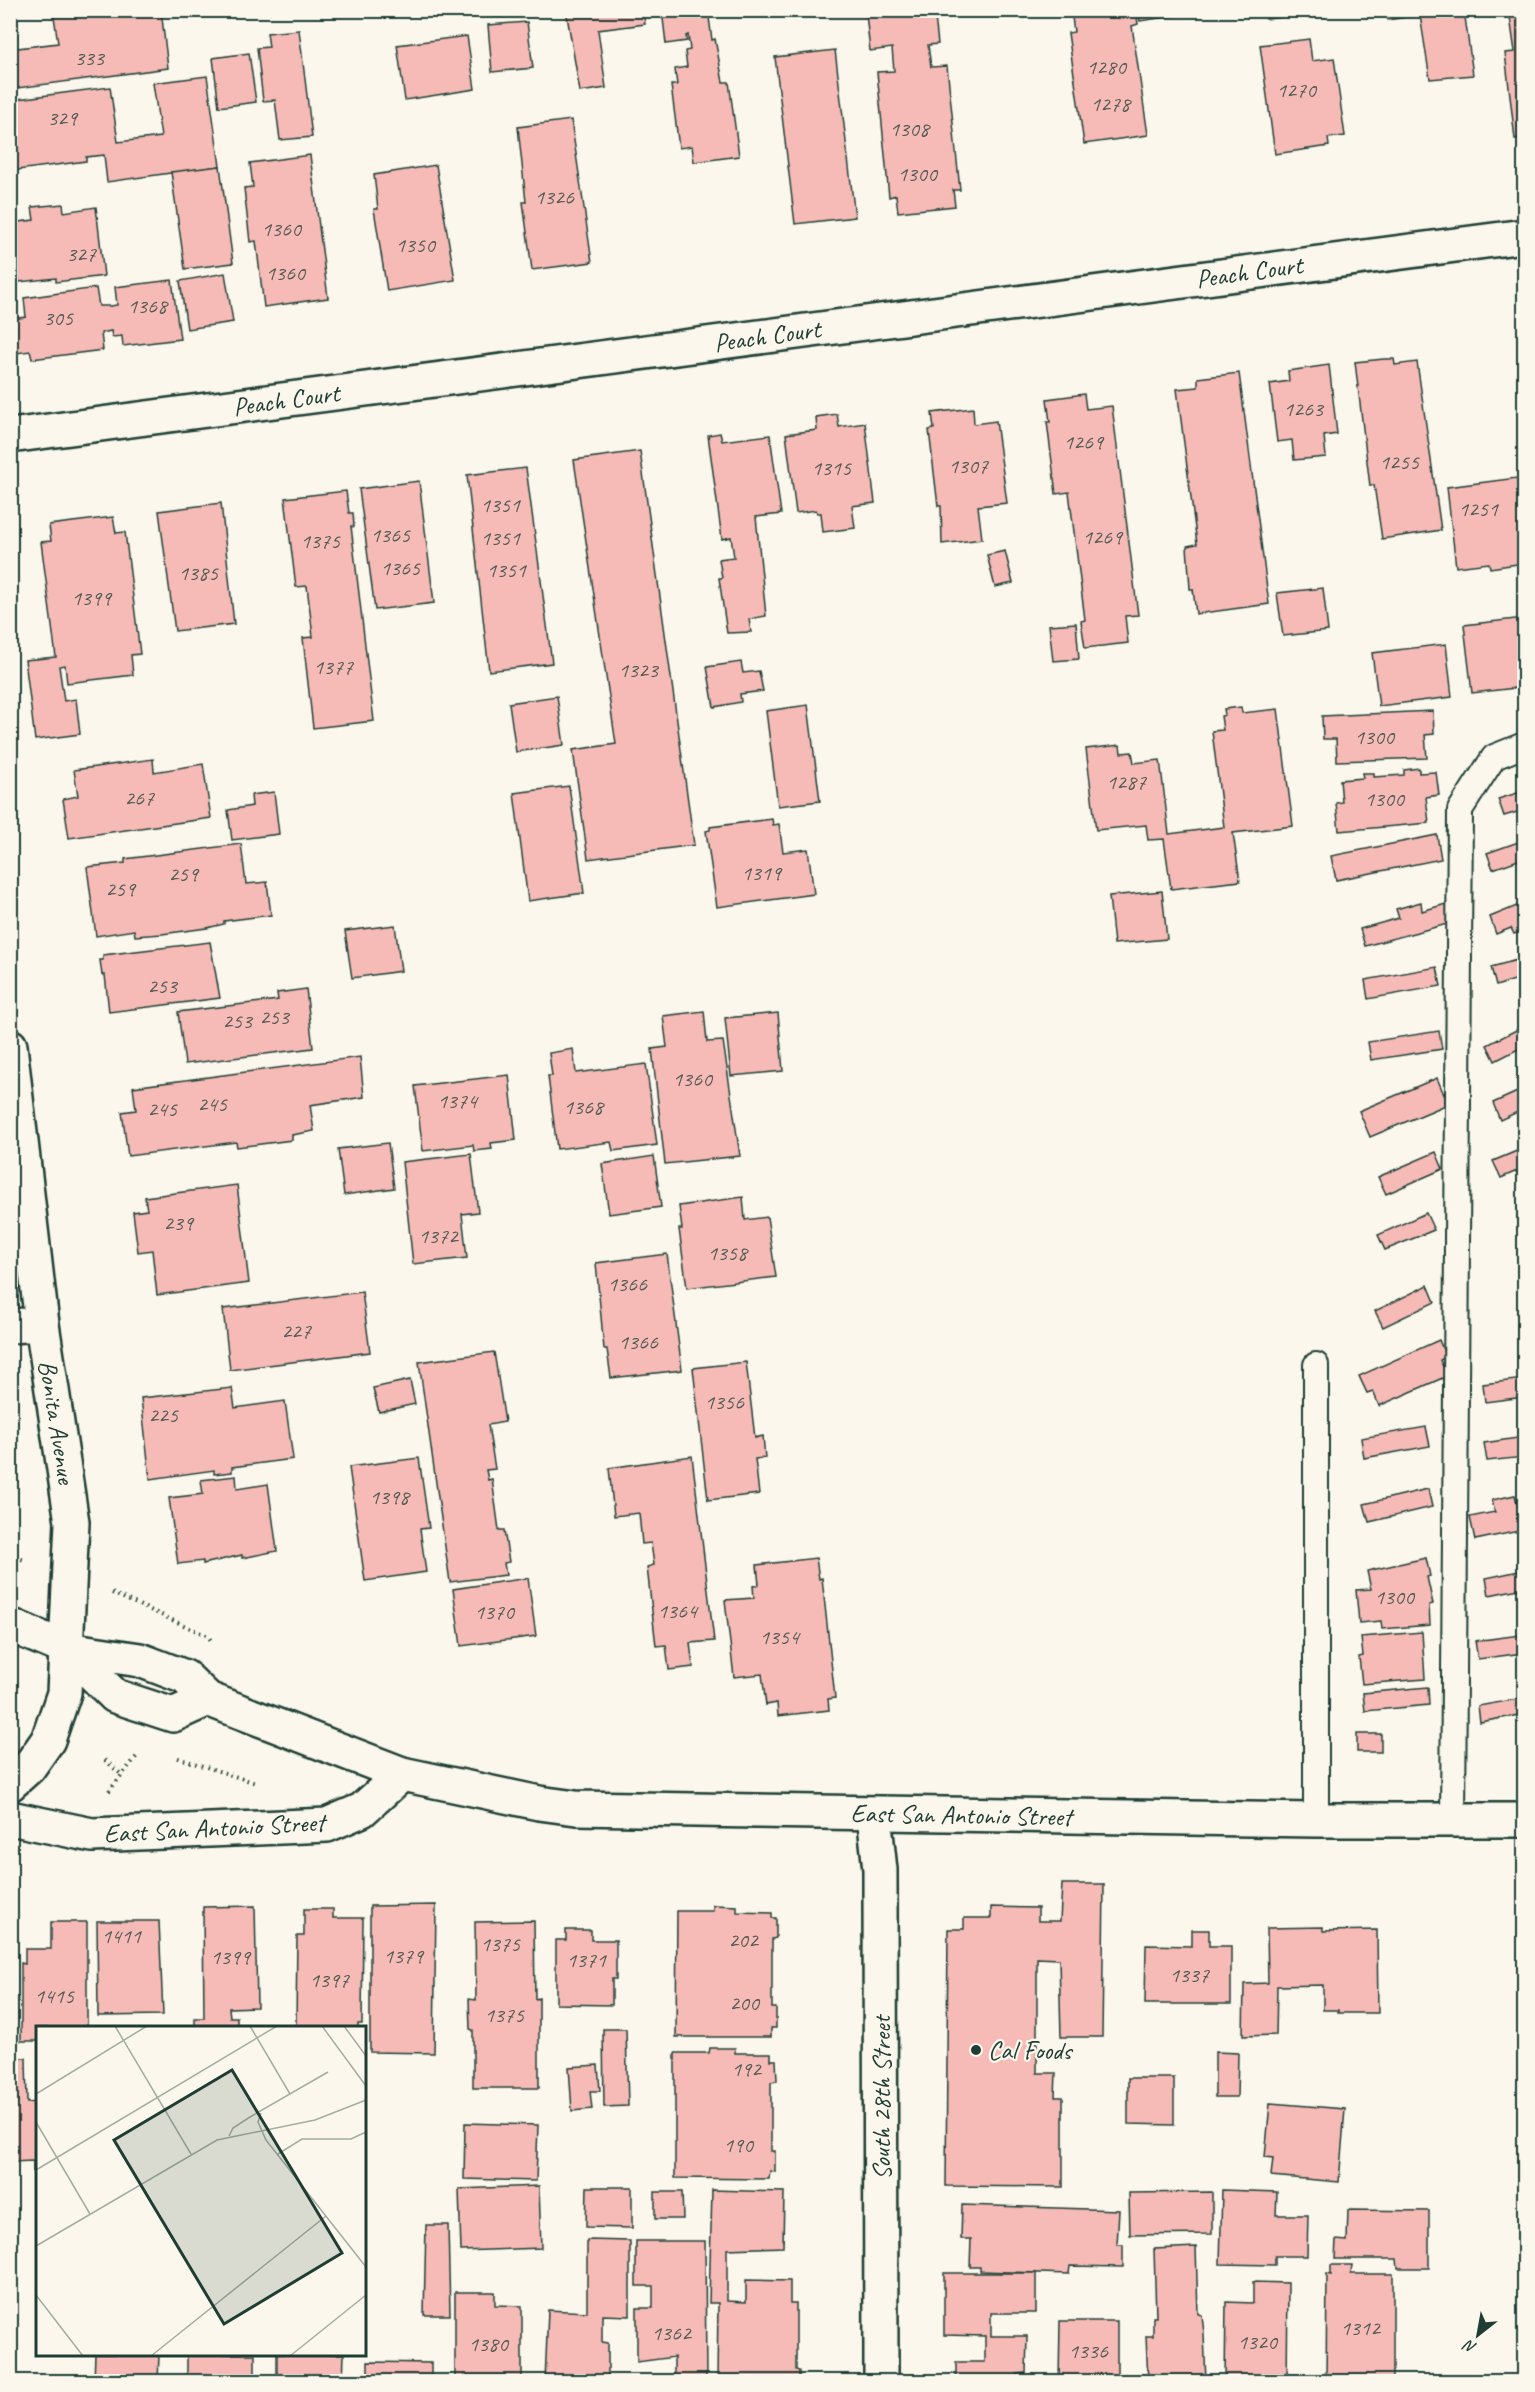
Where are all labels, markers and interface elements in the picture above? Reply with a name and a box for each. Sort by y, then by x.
house number: 333 [74,44,106,72]
house number: 1280 [1086,53,1128,81]
house number: 1270 [1276,76,1318,104]
house number: 1278 [1090,90,1132,118]
house number: 329 [47,104,79,132]
house number: 1308 [889,115,931,143]
house number: 1300 [897,160,939,188]
house number: 1326 [534,183,575,211]
house number: 1360 [261,215,303,243]
house number: 1350 [395,231,437,259]
house number: 327 [66,240,97,268]
street label: Peach Court [1194,248,1307,296]
house number: 1360 [265,259,307,287]
house number: 1368 [127,292,169,320]
house number: 305 [43,304,74,332]
street label: Peach Court [712,312,825,360]
street label: Peach Court [231,376,344,424]
house number: 1263 [1283,395,1325,423]
house number: 1269 [1063,428,1105,456]
house number: 1255 [1379,448,1420,476]
house number: 1307 [948,452,989,480]
house number: 1315 [811,454,852,482]
house number: 1351 [480,491,521,519]
house number: 1251 [1458,495,1499,523]
house number: 1365 [370,521,411,549]
house number: 1269 [1082,523,1124,551]
house number: 1351 [480,524,521,552]
house number: 1375 [300,527,341,555]
house number: 1365 [380,554,421,582]
house number: 1351 [486,556,527,584]
house number: 1385 [178,559,219,587]
house number: 1399 [71,584,113,612]
house number: 1377 [313,653,354,681]
house number: 1323 [618,656,660,684]
house number: 1300 [1354,723,1396,751]
house number: 1287 [1106,768,1147,796]
house number: 267 [124,784,155,812]
house number: 1300 [1364,785,1406,813]
house number: 1319 [741,859,783,887]
house number: 259 [168,860,200,888]
house number: 259 [105,875,137,903]
house number: 253 [147,972,179,1000]
house number: 253 [259,1003,291,1031]
house number: 253 [222,1007,254,1035]
house number: 1360 [672,1065,714,1093]
house number: 1374 [437,1087,479,1115]
house number: 245 [197,1090,228,1118]
house number: 1368 [563,1093,605,1121]
house number: 245 [147,1095,178,1123]
house number: 239 [163,1209,195,1237]
house number: 1372 [418,1222,460,1250]
house number: 1358 [707,1239,749,1267]
house number: 1366 [607,1270,648,1298]
house number: 227 [281,1317,312,1345]
house number: 1366 [618,1328,659,1356]
street label: Bonita Avenue [31,1358,83,1488]
house number: 1356 [704,1388,745,1416]
house number: 225 [148,1401,179,1429]
house number: 1398 [369,1483,411,1511]
house number: 1300 [1374,1583,1416,1611]
house number: 1364 [657,1597,699,1625]
house number: 1370 [474,1598,516,1626]
house number: 1354 [759,1623,801,1651]
street label: East San Antonio Street [850,1797,1075,1833]
street label: East San Antonio Street [103,1806,329,1850]
house number: 1411 [101,1922,142,1950]
house number: 202 [728,1926,760,1954]
house number: 1375 [480,1930,521,1958]
house number: 1379 [383,1942,425,1970]
house number: 1399 [210,1943,252,1971]
house number: 1371 [566,1946,607,1974]
house number: 1337 [1169,1961,1210,1989]
house number: 1397 [309,1966,350,1994]
house number: 1415 [34,1982,75,2010]
house number: 200 [729,1989,761,2017]
house number: 1375 [484,2001,525,2029]
street label: South 28th Street [865,2014,898,2180]
inset map [36,2026,366,2356]
place label: Cal Foods [988,2034,1073,2067]
marker: Cal Foods [969,2043,983,2057]
house number: 192 [731,2055,763,2083]
house number: 190 [723,2131,755,2159]
north arrow [1448,2305,1508,2365]
house number: 1312 [1340,2314,1382,2342]
house number: 1362 [651,2319,693,2347]
house number: 1320 [1237,2328,1279,2356]
house number: 1380 [468,2330,510,2358]
text: N [1459,2334,1480,2358]
house number: 1336 [1068,2337,1109,2365]

